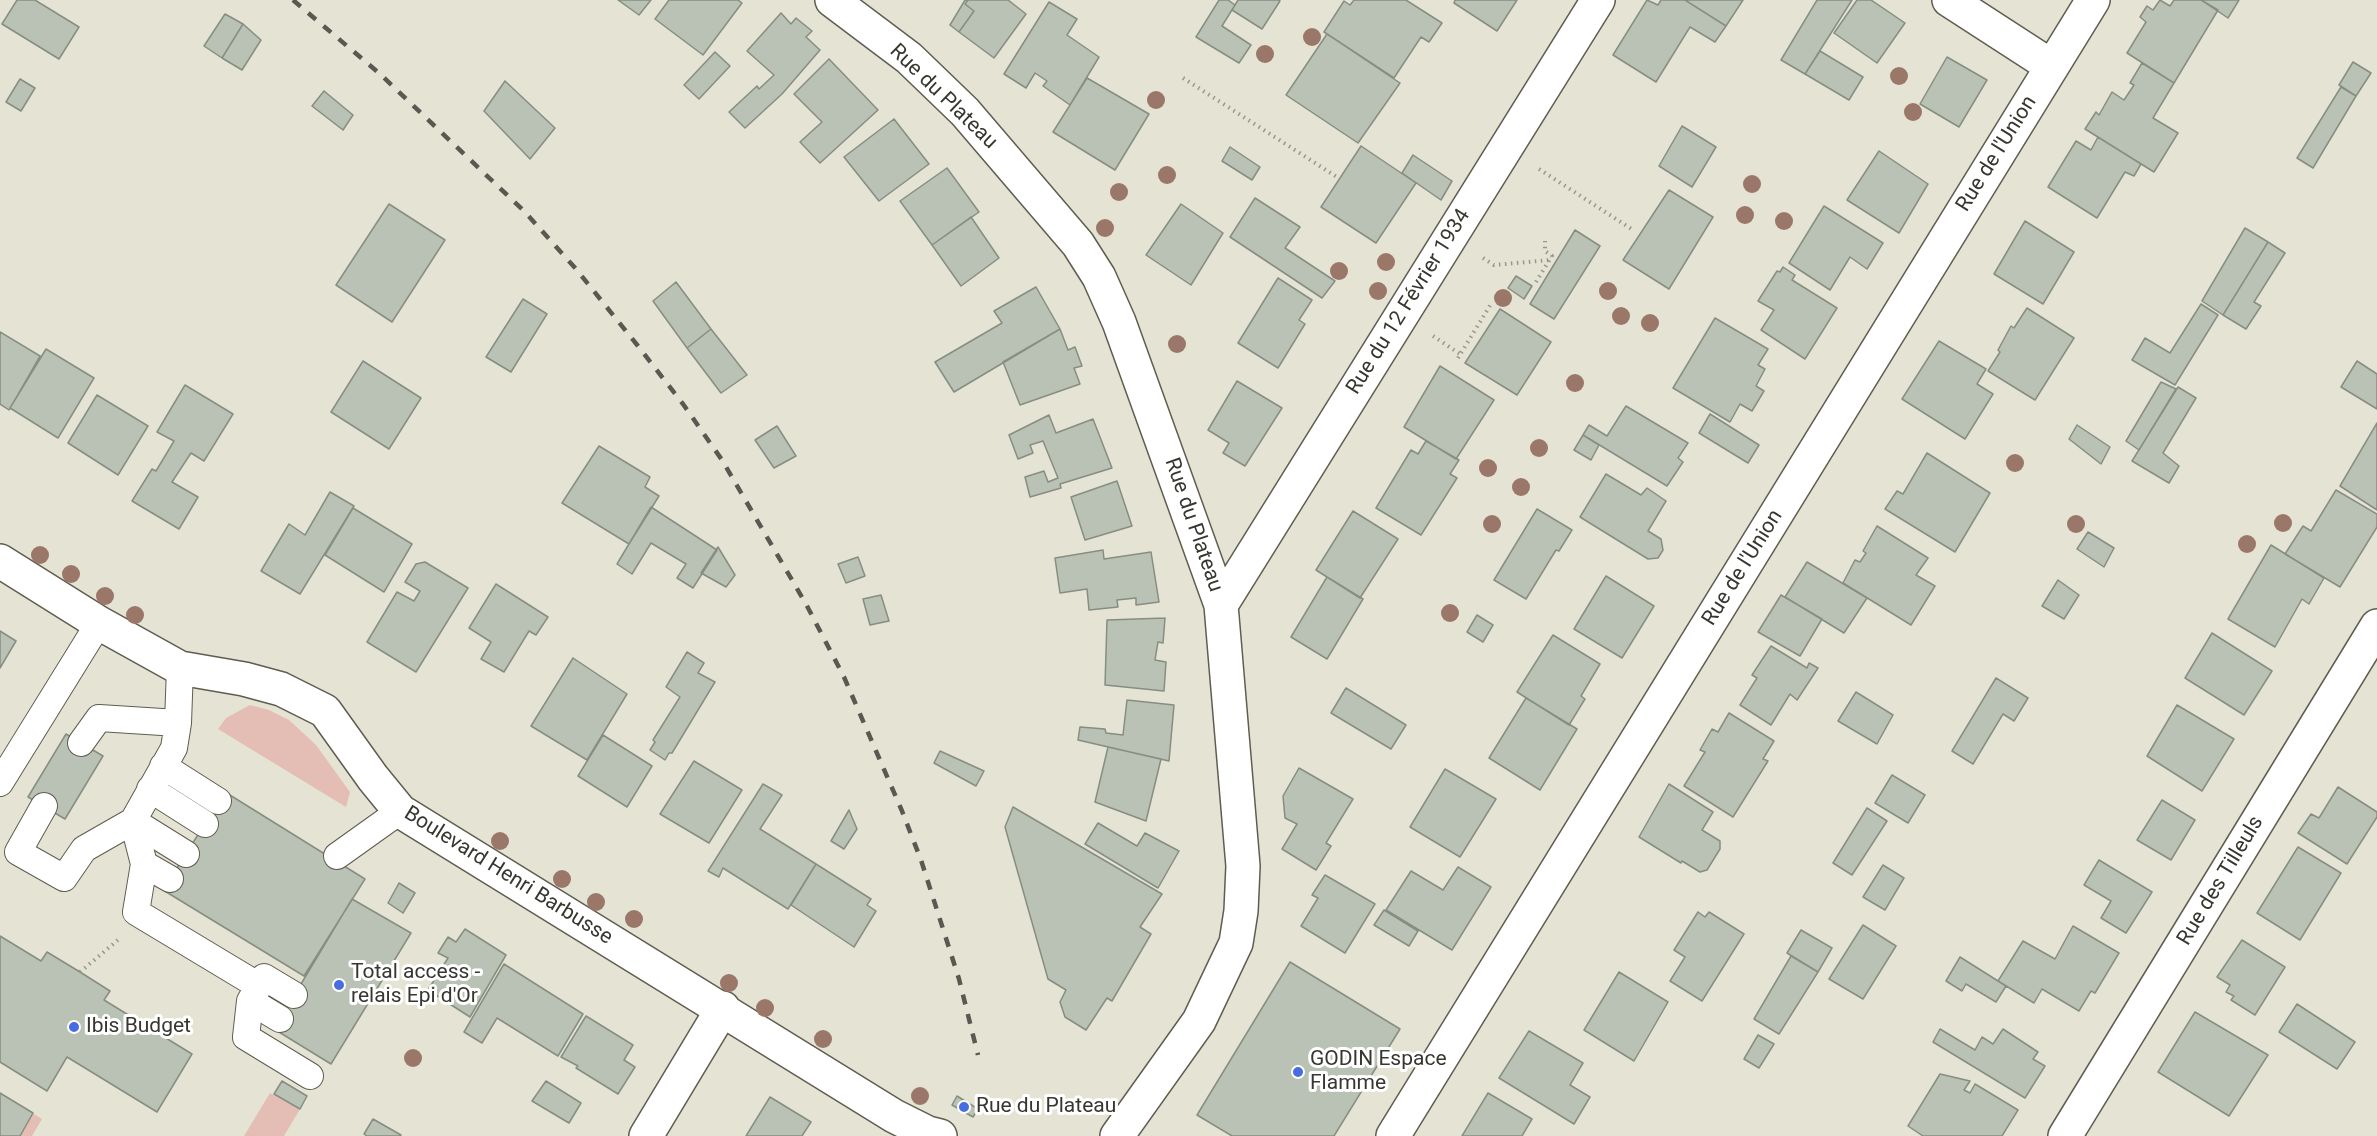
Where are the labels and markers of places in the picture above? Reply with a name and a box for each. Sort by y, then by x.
place label: Total access - relais Epi d'Or [351,960,480,1010]
marker: Total access - relais Epi d'Or [332,978,346,992]
place label: Ibis Budget [86,1014,191,1040]
marker: Ibis Budget [67,1020,81,1034]
place label: GODIN Espace Flamme [1310,1047,1447,1097]
marker: GODIN Espace Flamme [1291,1065,1305,1079]
place label: Rue du Plateau [976,1094,1116,1120]
marker: Rue du Plateau [957,1100,971,1114]

